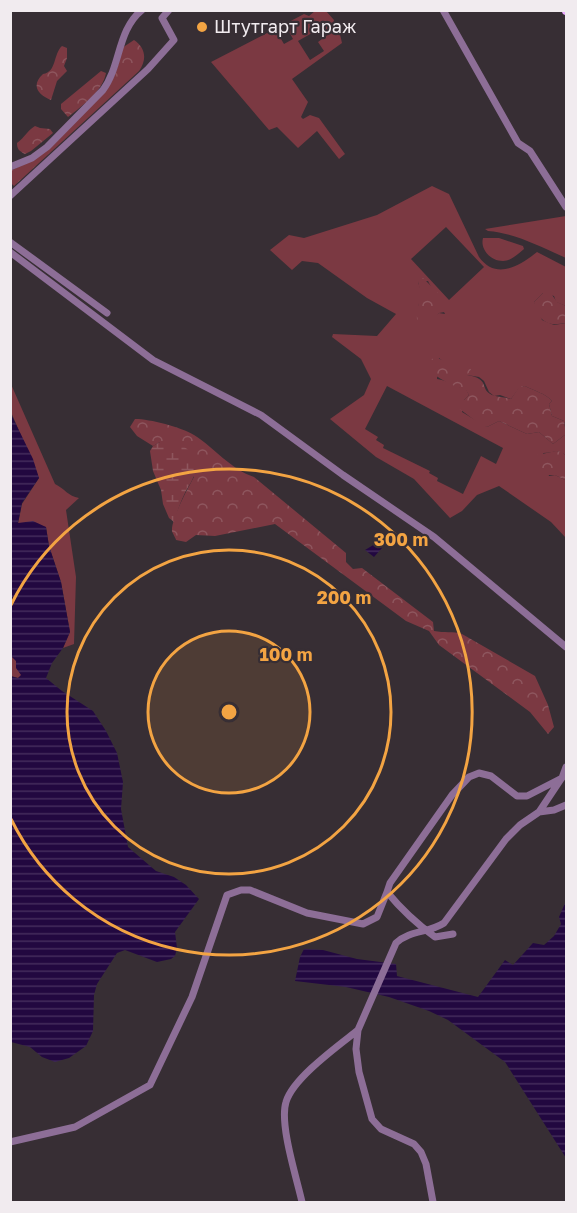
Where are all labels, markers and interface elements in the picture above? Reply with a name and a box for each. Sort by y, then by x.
place label: Штутгарт Гараж [214,15,356,37]
marker: Штутгарт Гараж [195,20,209,34]
text: 300 m [374,528,428,550]
text: 200 m [317,586,371,608]
text: 100 m [260,643,312,665]
centre of rings [219,702,239,722]

